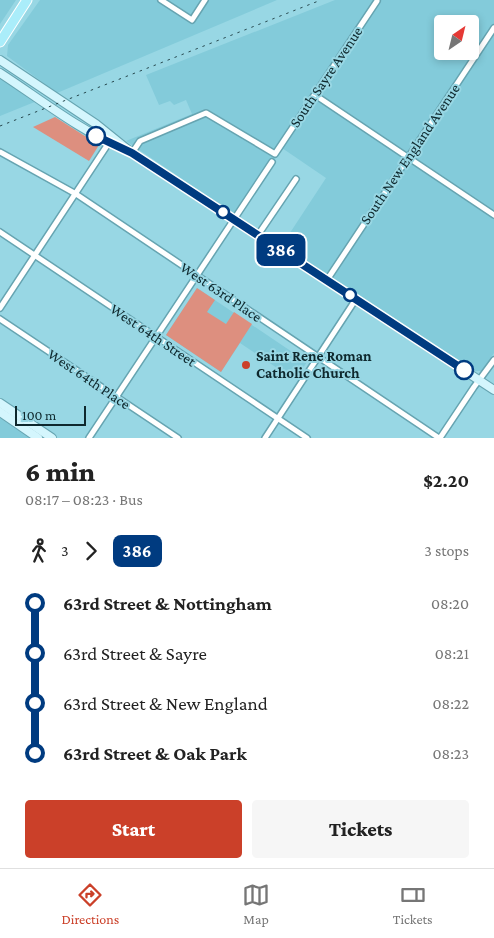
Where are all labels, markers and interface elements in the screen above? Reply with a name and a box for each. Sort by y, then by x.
north arrow [434,15,479,60]
map controls [434,15,479,60]
street label: South Sayre Avenue [286,23,367,131]
street label: South New England Avenue [357,81,464,228]
unlabelled marker [86,126,106,146]
unlabelled marker [216,205,230,219]
line badge: 386 [252,234,310,266]
text: 386 [266,240,296,260]
street label: West 63rd Place [177,259,265,325]
unlabelled marker [343,288,357,302]
street label: West 64th Street [107,301,200,370]
street label: West 64th Place [45,346,133,413]
place label: Saint Rene Roman Catholic Church [256,348,372,381]
marker: Saint Rene Roman Catholic Church [240,359,252,371]
unlabelled marker [454,360,474,380]
scale bar [15,403,86,426]
text: 100 m [22,407,56,423]
text: 6 min [25,456,95,487]
text: $2.20 [423,470,469,491]
text: 08:17 – 08:23 · Bus [25,491,143,508]
icon: walk [25,537,53,565]
icon: forward [77,537,105,565]
text: 386 [123,541,152,561]
text: 3 [61,542,69,559]
text: 3 stops [424,542,469,559]
text: 63rd Street & Nottingham [63,593,272,614]
text: 08:20 [431,595,469,612]
text: 63rd Street & Sayre [63,643,207,664]
text: 08:21 [435,645,469,662]
text: 63rd Street & New England [63,693,268,714]
text: 08:22 [433,695,469,712]
text: 63rd Street & Oak Park [63,743,247,764]
text: 08:23 [432,745,469,762]
button: Start [25,800,242,858]
button: Tickets [252,800,469,858]
tab: Directions [61,881,119,927]
tab: Map [242,881,270,927]
tab: Tickets [393,881,433,927]

